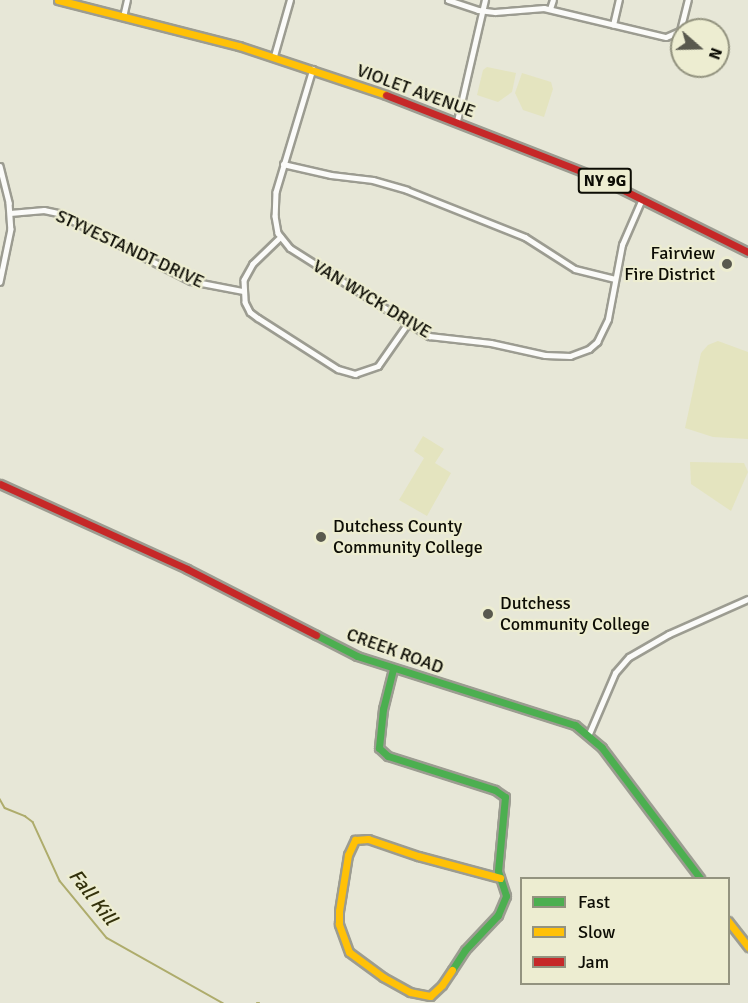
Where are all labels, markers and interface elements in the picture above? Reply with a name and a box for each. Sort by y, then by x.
north arrow [670,18,730,78]
text: N [704,45,726,62]
street label: VIOLET AVENUE [354,60,478,122]
road number: NY 9G [576,168,634,194]
street label: STYVESTANDT DRIVE [53,205,207,293]
place label: Fairview Fire District [624,243,715,286]
street label: VAN WYCK DRIVE [309,255,435,343]
marker: Fairview Fire District [720,257,734,271]
place label: Dutchess County Community College [333,516,483,558]
marker: Dutchess County Community College [314,530,328,544]
place label: Dutchess Community College [500,593,650,636]
marker: Dutchess Community College [481,607,495,621]
street label: CREEK ROAD [344,623,446,679]
water label: Fall Kill [64,864,122,930]
legend [520,877,730,985]
text: Fast [578,891,610,913]
text: Slow [578,921,615,943]
text: Jam [578,951,609,973]

